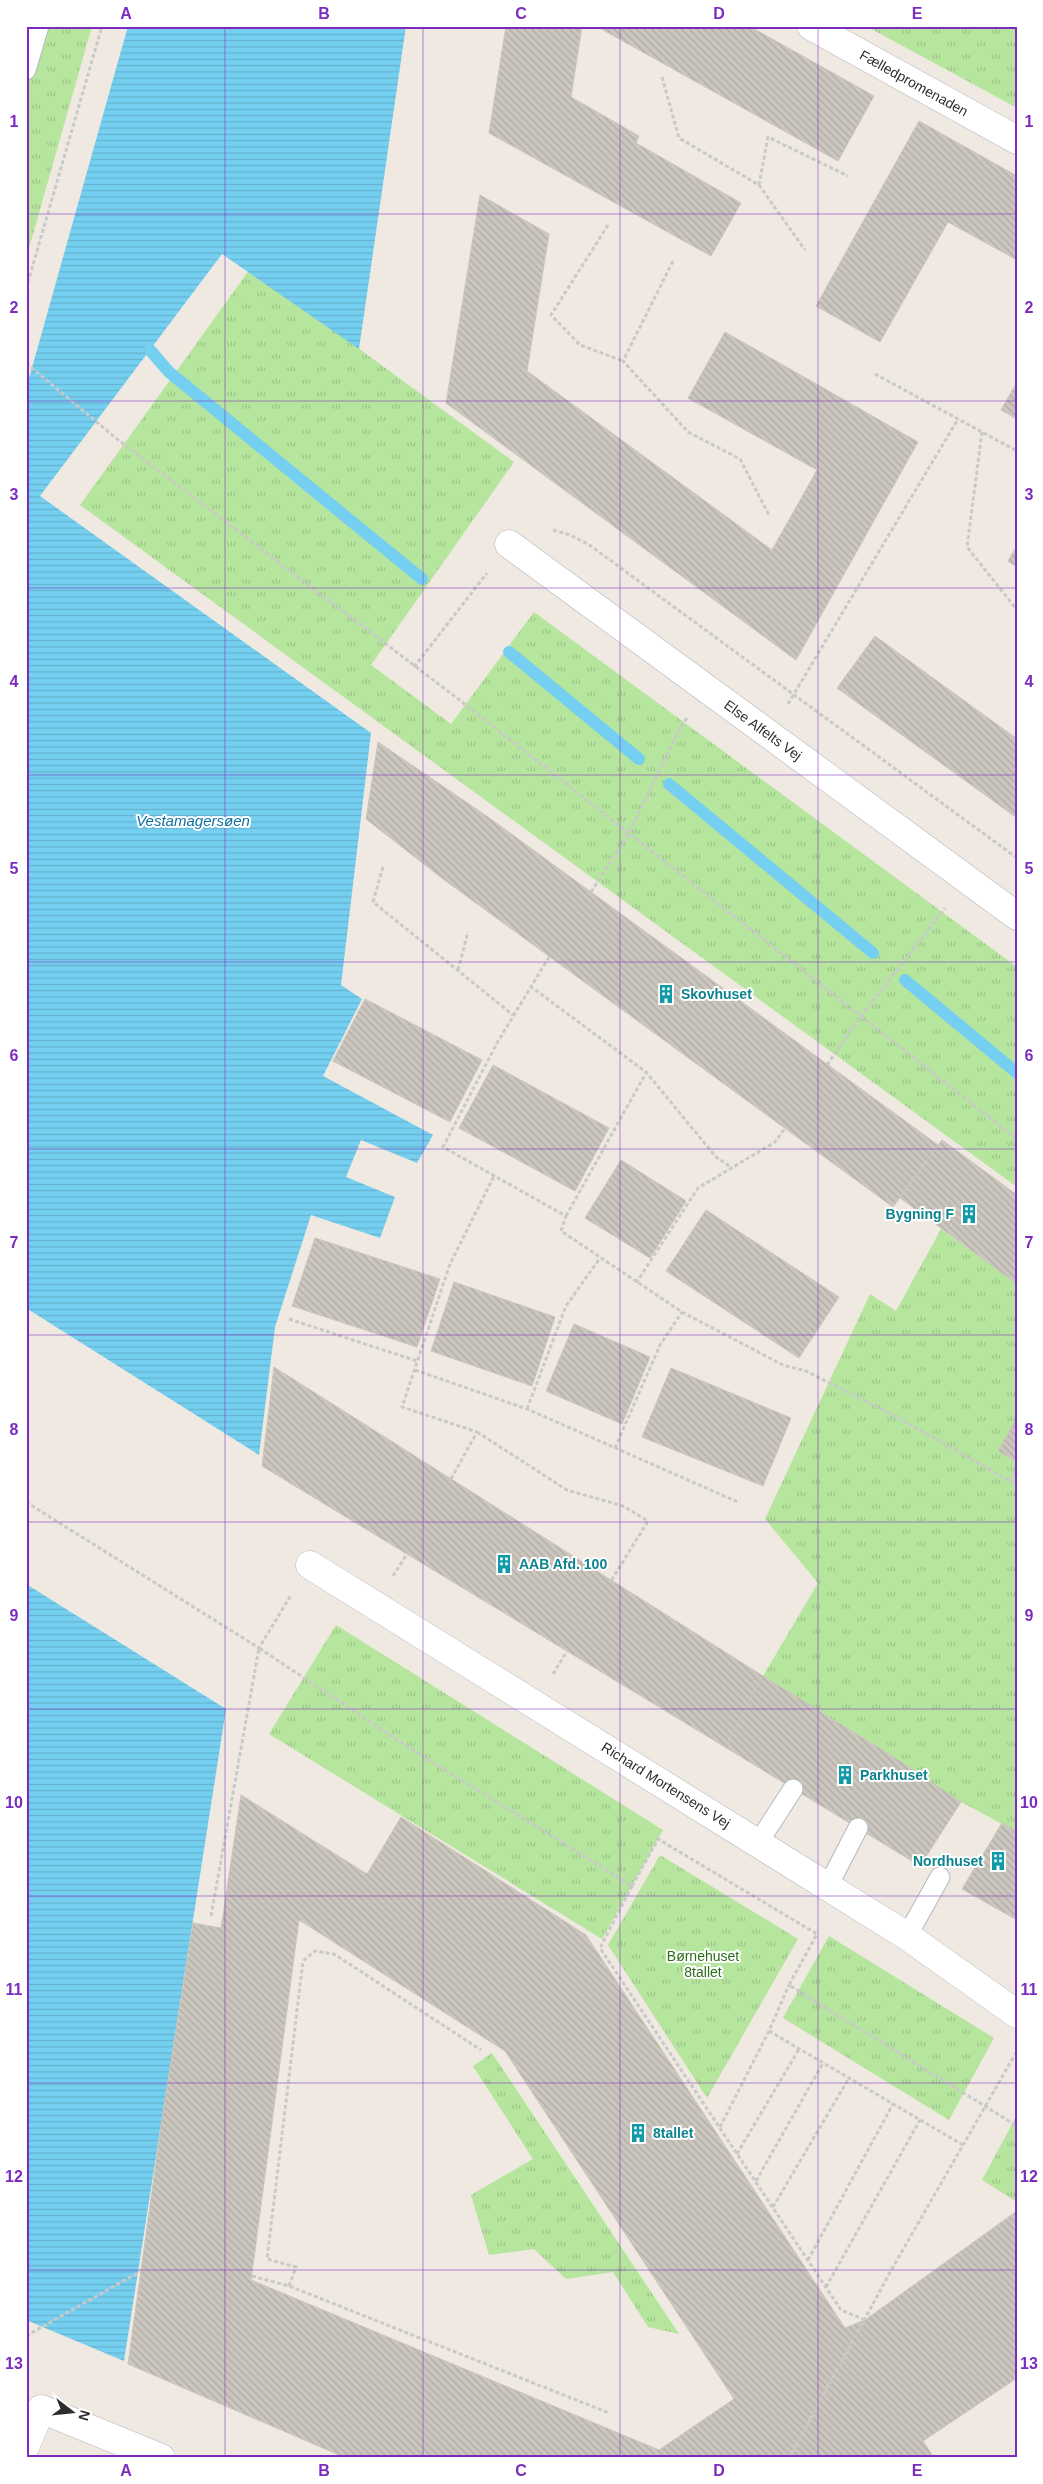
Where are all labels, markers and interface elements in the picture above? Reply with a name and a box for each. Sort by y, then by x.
text: A [120,5,132,22]
text: B [318,5,330,22]
text: C [515,5,527,22]
text: D [713,5,725,22]
text: E [912,5,923,22]
street label: Fælledpromenaden [857,47,971,119]
text: 1 [10,113,19,130]
text: 1 [1025,113,1034,130]
text: 2 [10,299,19,316]
text: 2 [1025,299,1034,316]
text: 3 [10,486,19,503]
text: 3 [1025,486,1034,503]
text: 4 [10,673,19,690]
text: 4 [1025,673,1034,690]
street label: Else Alfelts Vej [721,697,805,763]
water label: Vestamagersøen [136,812,250,829]
text: 5 [10,860,19,877]
text: 5 [1025,860,1034,877]
building icon: Skovhuset [655,983,677,1005]
place label: Skovhuset [681,986,752,1002]
text: 6 [10,1047,19,1064]
text: 6 [1025,1047,1034,1064]
building icon: Bygning F [958,1203,980,1225]
place label: Bygning F [886,1206,954,1222]
text: 7 [10,1234,19,1251]
text: 7 [1025,1234,1034,1251]
text: 8 [10,1421,19,1438]
text: 8 [1025,1421,1034,1438]
building icon: AAB Afd. 100 [493,1553,515,1575]
place label: AAB Afd. 100 [519,1556,607,1572]
text: 9 [10,1607,19,1624]
text: 9 [1025,1607,1034,1624]
street label: Richard Mortensens Vej [599,1739,733,1831]
building icon: Parkhuset [834,1764,856,1786]
place label: Parkhuset [860,1767,928,1783]
text: 10 [5,1794,23,1811]
text: 10 [1020,1794,1038,1811]
building icon: Nordhuset [987,1850,1009,1872]
place label: Nordhuset [913,1853,983,1869]
park label: Børnehuset 8tallet [667,1948,739,1980]
text: 11 [6,1981,23,1998]
text: 11 [1021,1981,1038,1998]
building icon: 8tallet [627,2122,649,2144]
place label: 8tallet [653,2125,694,2141]
text: 12 [5,2168,23,2185]
text: 12 [1020,2168,1038,2185]
text: 13 [5,2355,23,2372]
text: 13 [1020,2355,1038,2372]
north arrow [48,2386,98,2436]
text: N [75,2409,94,2423]
text: A [120,2462,132,2479]
text: B [318,2462,330,2479]
text: C [515,2462,527,2479]
text: D [713,2462,725,2479]
text: E [912,2462,923,2479]

